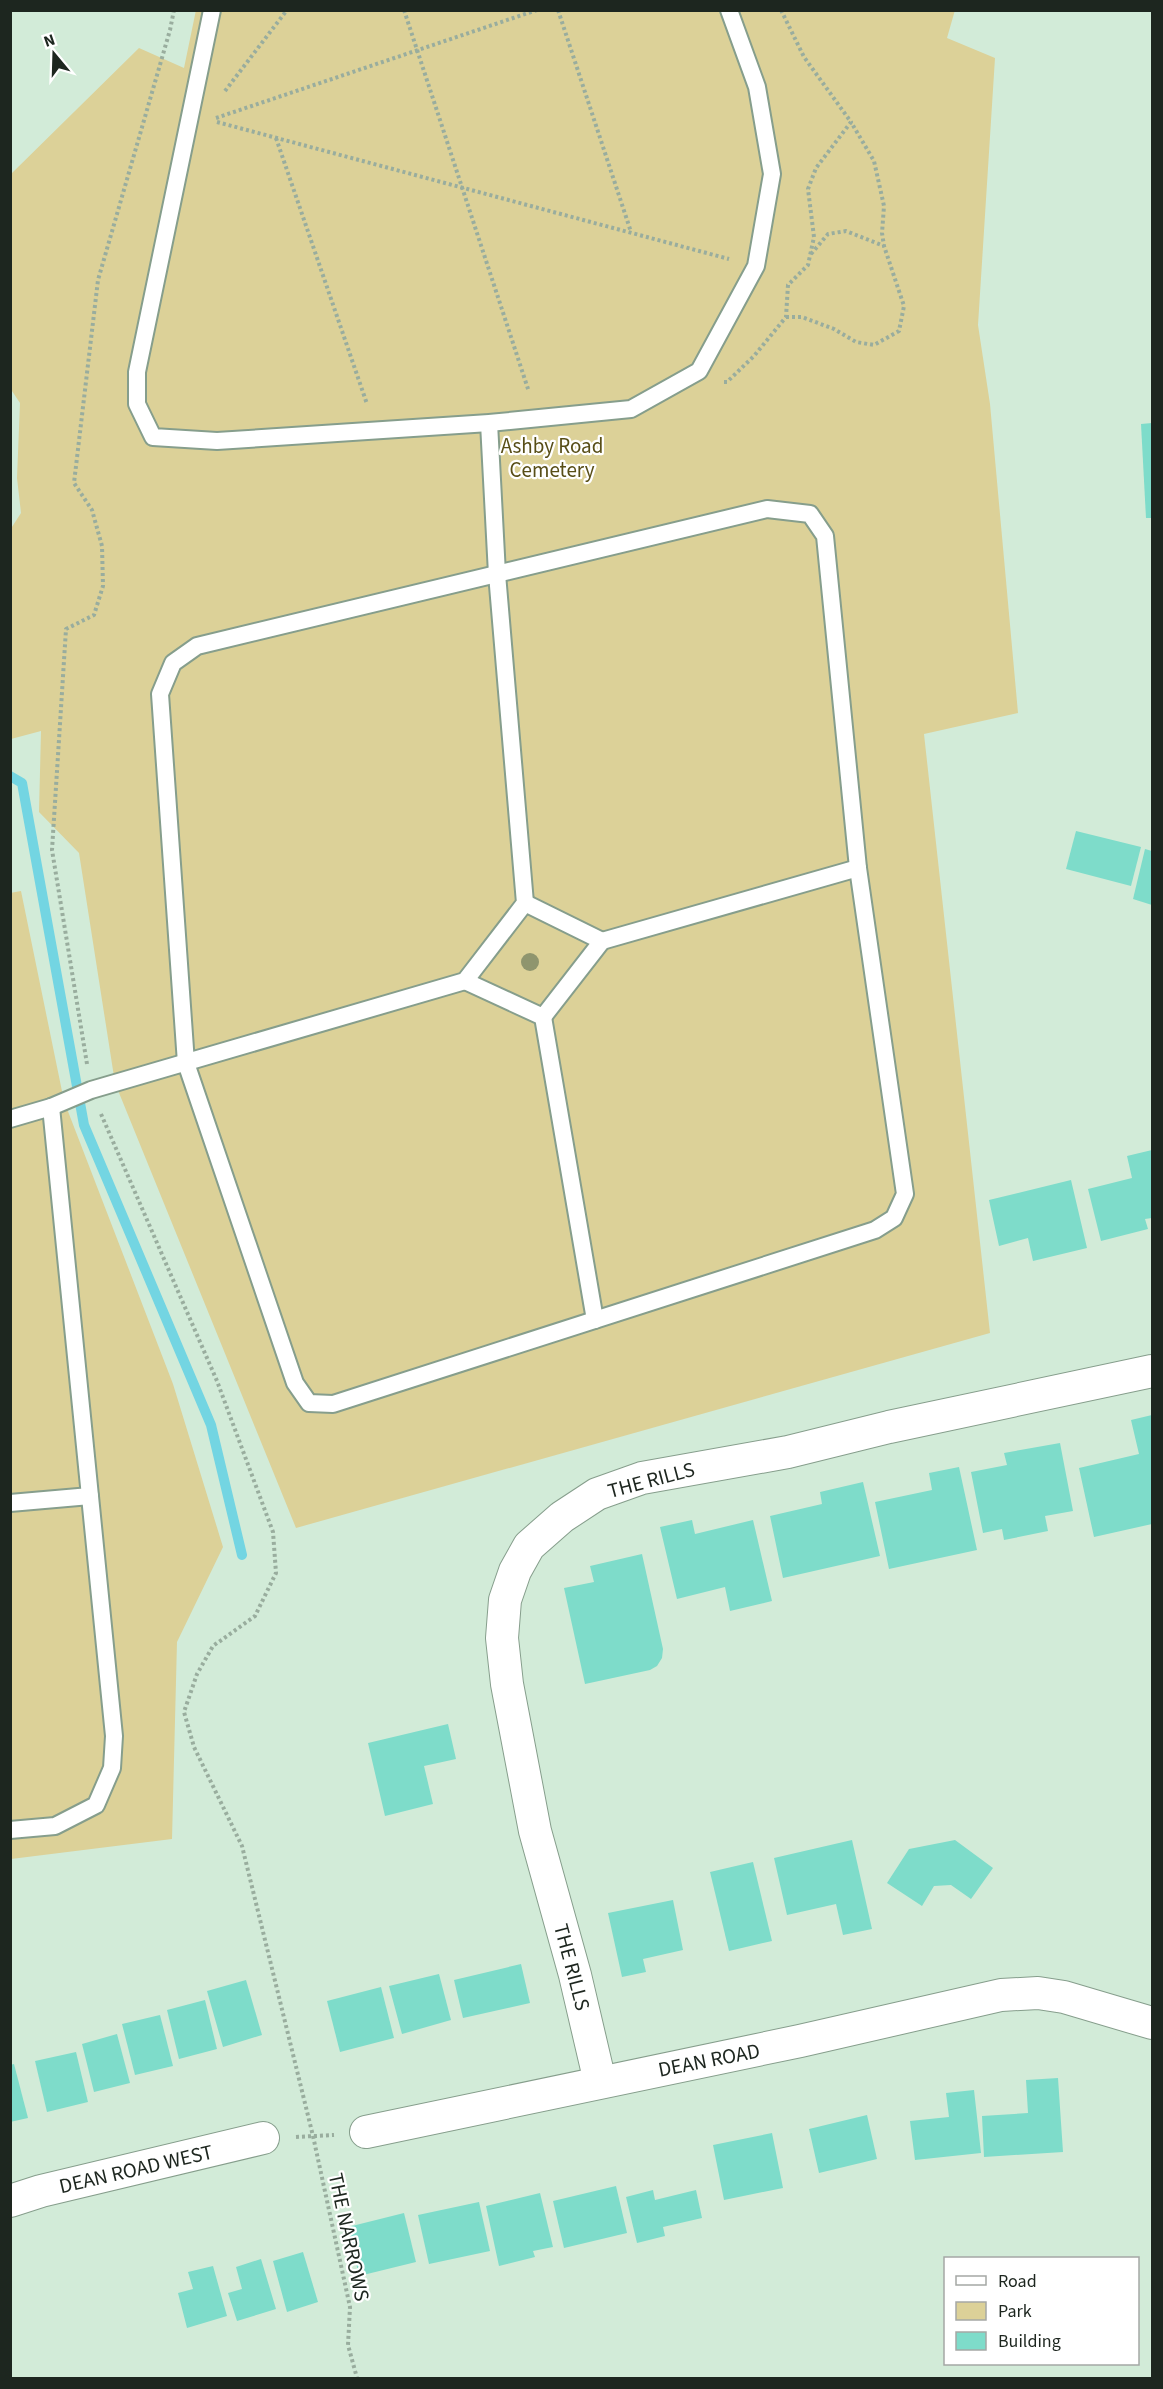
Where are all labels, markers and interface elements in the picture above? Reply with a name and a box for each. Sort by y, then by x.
north arrow [24,24,84,84]
text: N [41,29,58,53]
park label: Ashby Road Cemetery [501,431,603,485]
street label: THE RILLS [604,1454,698,1506]
street label: THE RILLS [546,1920,598,2014]
street label: DEAN ROAD [655,2035,763,2085]
street label: DEAN ROAD WEST [56,2137,216,2201]
street label: THE NARROWS [321,2170,377,2304]
legend [944,2257,1139,2365]
text: Road [998,2269,1037,2294]
text: Park [998,2299,1032,2324]
text: Building [998,2329,1061,2354]

